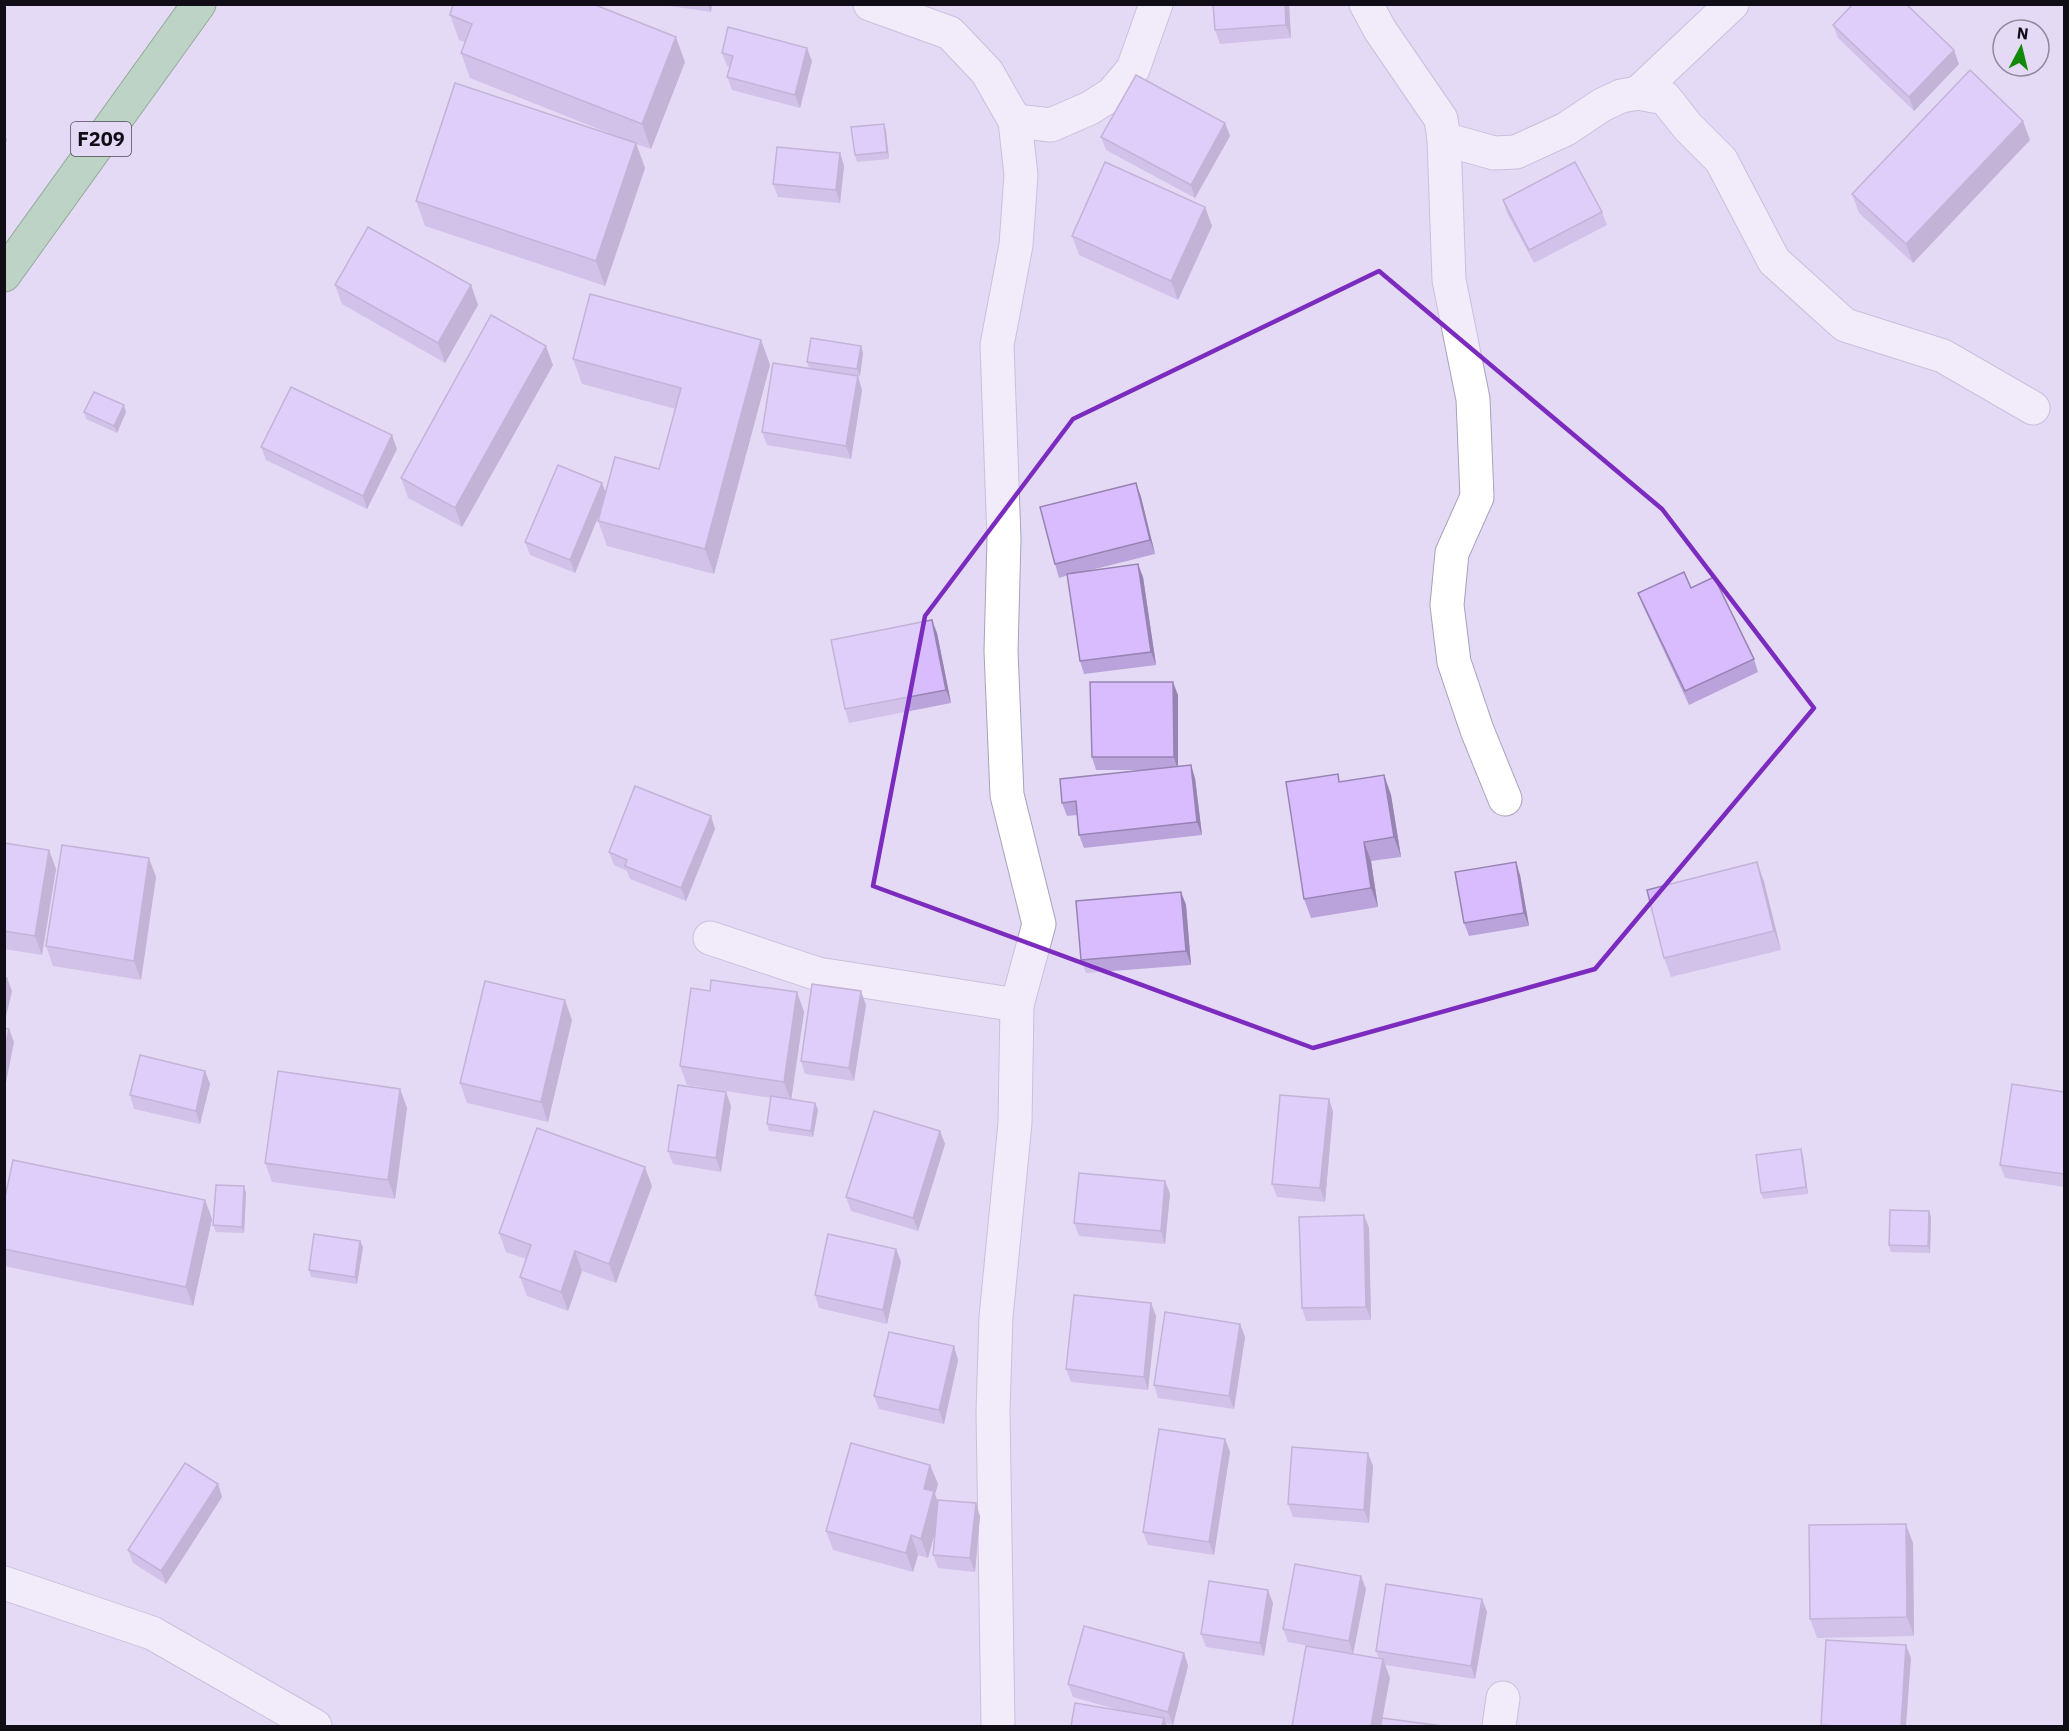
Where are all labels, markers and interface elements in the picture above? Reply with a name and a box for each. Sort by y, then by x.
north arrow [1991,18,2051,78]
text: N [2016,22,2030,44]
road number: F209 [71,122,131,156]

